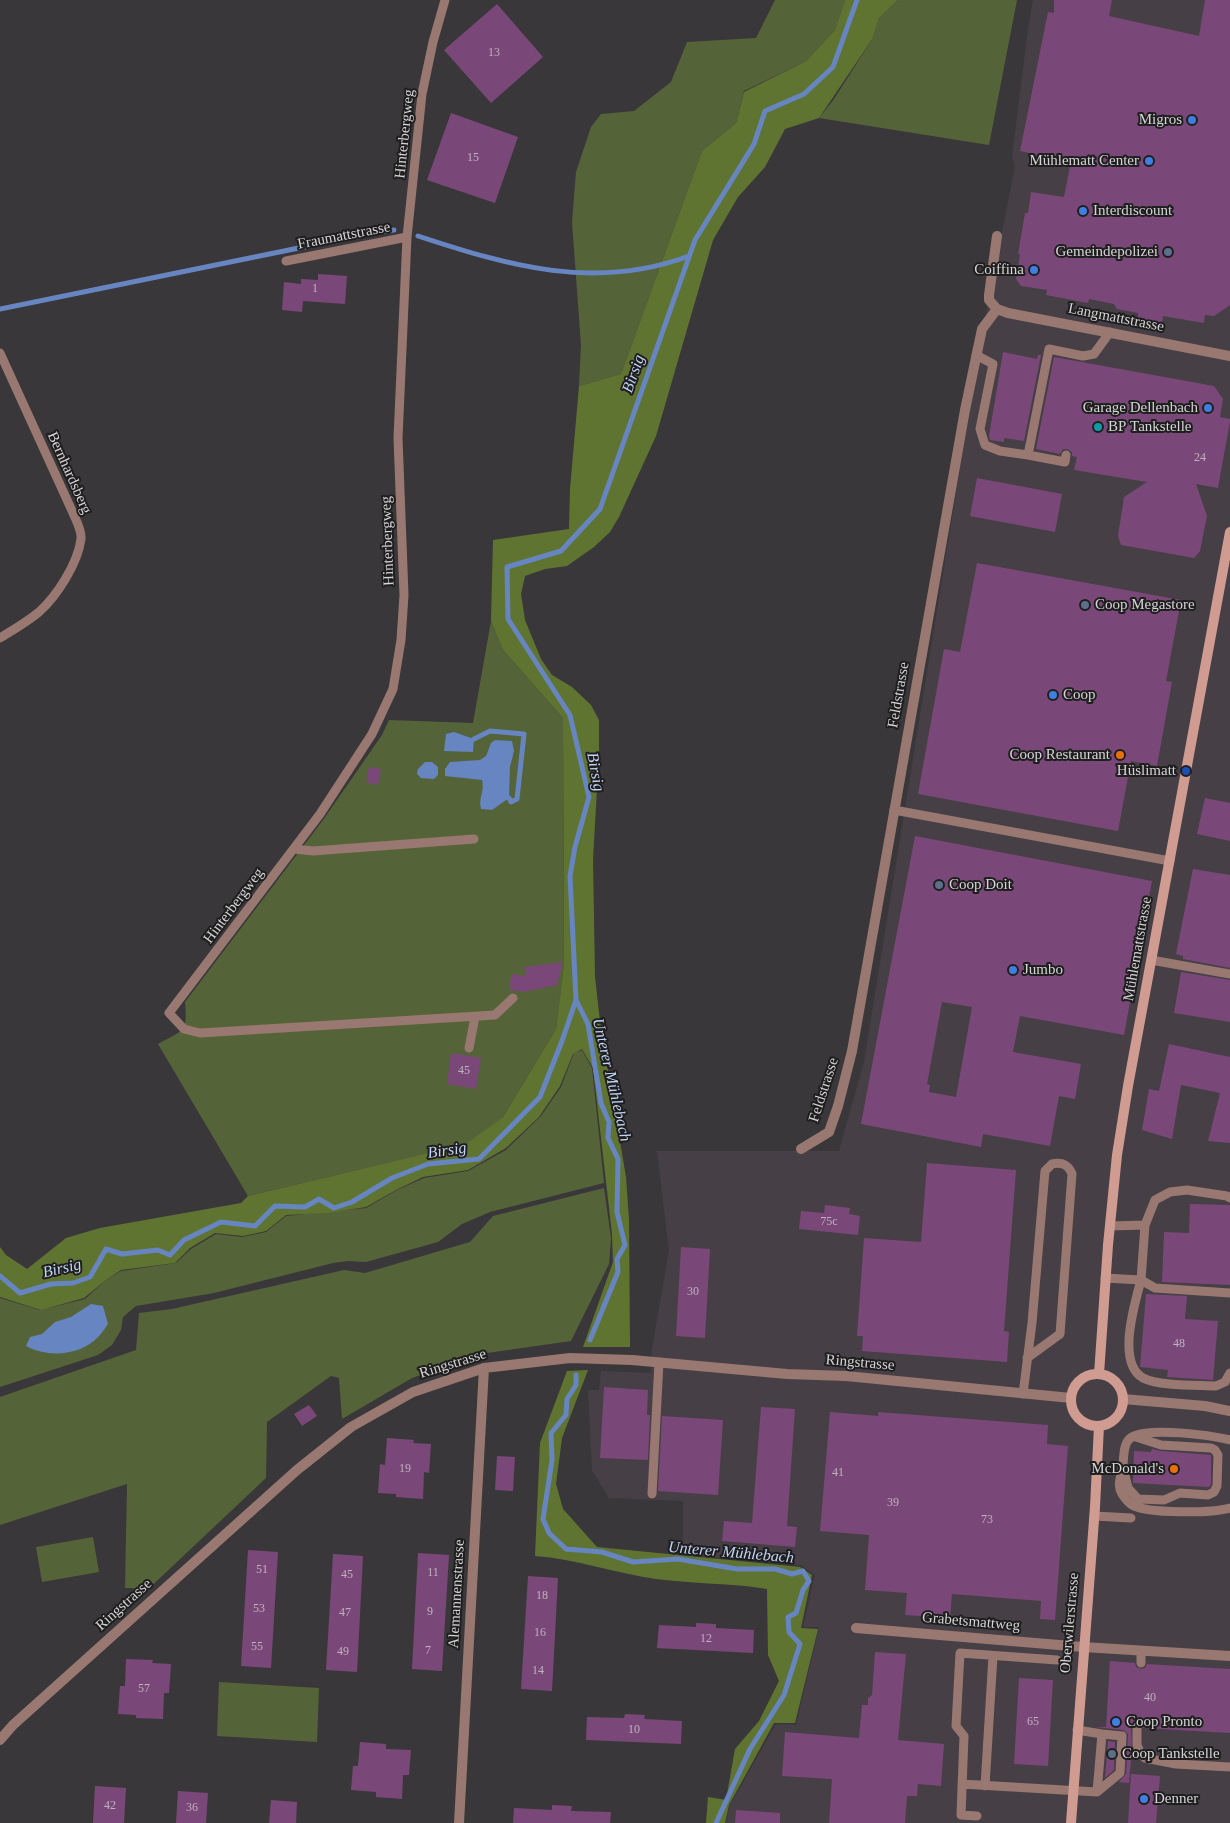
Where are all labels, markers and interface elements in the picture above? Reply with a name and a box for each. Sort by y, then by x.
house number: 13 [488,46,500,60]
street label: Hinterbergweg [391,88,419,180]
place label: Migros [1139,111,1182,129]
marker: Migros [1186,114,1198,126]
house number: 15 [467,151,479,165]
place label: Mühlematt Center [1029,152,1139,170]
marker: Mühlematt Center [1143,155,1155,167]
place label: Interdiscount [1093,202,1172,220]
marker: Interdiscount [1077,205,1089,217]
street label: Fraumattstrasse [296,218,392,254]
place label: Gemeindepolizei [1056,243,1158,261]
marker: Gemeindepolizei [1162,246,1174,258]
place label: Coiffina [974,261,1024,279]
marker: Coiffina [1028,264,1040,276]
house number: 1 [312,282,318,296]
street label: Langmattstrasse [1066,300,1166,336]
water label: Birsig [619,352,649,396]
place label: Garage Dellenbach [1083,399,1198,417]
marker: Garage Dellenbach [1202,402,1214,414]
place label: BP Tankstelle [1108,418,1192,436]
marker: BP Tankstelle [1092,421,1104,433]
street label: Bernhardsberg [43,429,95,517]
house number: 24 [1194,451,1206,465]
street label: Hinterbergweg [377,496,399,586]
place label: Coop Megastore [1095,596,1195,614]
marker: Coop Megastore [1079,599,1091,611]
street label: Feldstrasse [884,661,914,729]
place label: Coop [1063,686,1096,704]
marker: Coop [1047,689,1059,701]
place label: Coop Restaurant [1010,746,1110,764]
marker: Coop Restaurant [1114,749,1126,761]
water label: Birsig [582,751,608,793]
place label: Hüslimatt [1117,762,1176,780]
marker: Hüslimatt [1180,765,1192,777]
street label: Hinterbergweg [200,865,268,947]
place label: Coop Doit [949,876,1012,894]
marker: Coop Doit [933,879,945,891]
street label: Mühlemattstrasse [1120,895,1156,1003]
place label: Jumbo [1023,961,1063,979]
marker: Jumbo [1007,964,1019,976]
water label: Unterer Mühlebach [587,1016,635,1144]
street label: Feldstrasse [805,1056,843,1124]
house number: 45 [458,1064,470,1078]
water label: Birsig [426,1139,468,1163]
house number: 75c [820,1215,838,1229]
water label: Birsig [41,1255,83,1283]
house number: 30 [687,1285,699,1299]
house number: 48 [1173,1337,1185,1351]
street label: Ringstrasse [417,1345,489,1383]
street label: Ringstrasse [825,1351,895,1375]
place label: McDonald's [1091,1460,1164,1478]
house number: 19 [399,1462,411,1476]
marker: McDonald's [1168,1463,1180,1475]
house number: 41 [832,1466,844,1480]
house number: 39 [887,1496,899,1510]
house number: 73 [981,1513,993,1527]
water label: Unterer Mühlebach [667,1538,795,1568]
street label: Alemannenstrasse [445,1539,469,1649]
house number: 51 [256,1563,268,1577]
house number: 11 [427,1566,439,1580]
house number: 45 [341,1568,353,1582]
street label: Oberwilerstrasse [1057,1572,1083,1674]
street label: Ringstrasse [92,1575,156,1635]
house number: 18 [536,1589,548,1603]
house number: 53 [253,1602,265,1616]
house number: 9 [427,1605,433,1619]
house number: 47 [339,1606,351,1620]
street label: Grabetsmattweg [921,1609,1021,1635]
house number: 16 [534,1626,546,1640]
house number: 12 [700,1632,712,1646]
house number: 55 [251,1640,263,1654]
house number: 7 [425,1644,431,1658]
house number: 49 [337,1645,349,1659]
house number: 14 [532,1664,544,1678]
house number: 57 [138,1682,150,1696]
house number: 40 [1144,1691,1156,1705]
place label: Coop Pronto [1126,1713,1202,1731]
house number: 65 [1027,1715,1039,1729]
marker: Coop Pronto [1110,1716,1122,1728]
house number: 10 [628,1723,640,1737]
place label: Coop Tankstelle [1122,1745,1220,1763]
marker: Coop Tankstelle [1106,1748,1118,1760]
place label: Denner [1154,1790,1198,1808]
marker: Denner [1138,1793,1150,1805]
house number: 42 [104,1799,116,1813]
house number: 36 [186,1801,198,1815]

